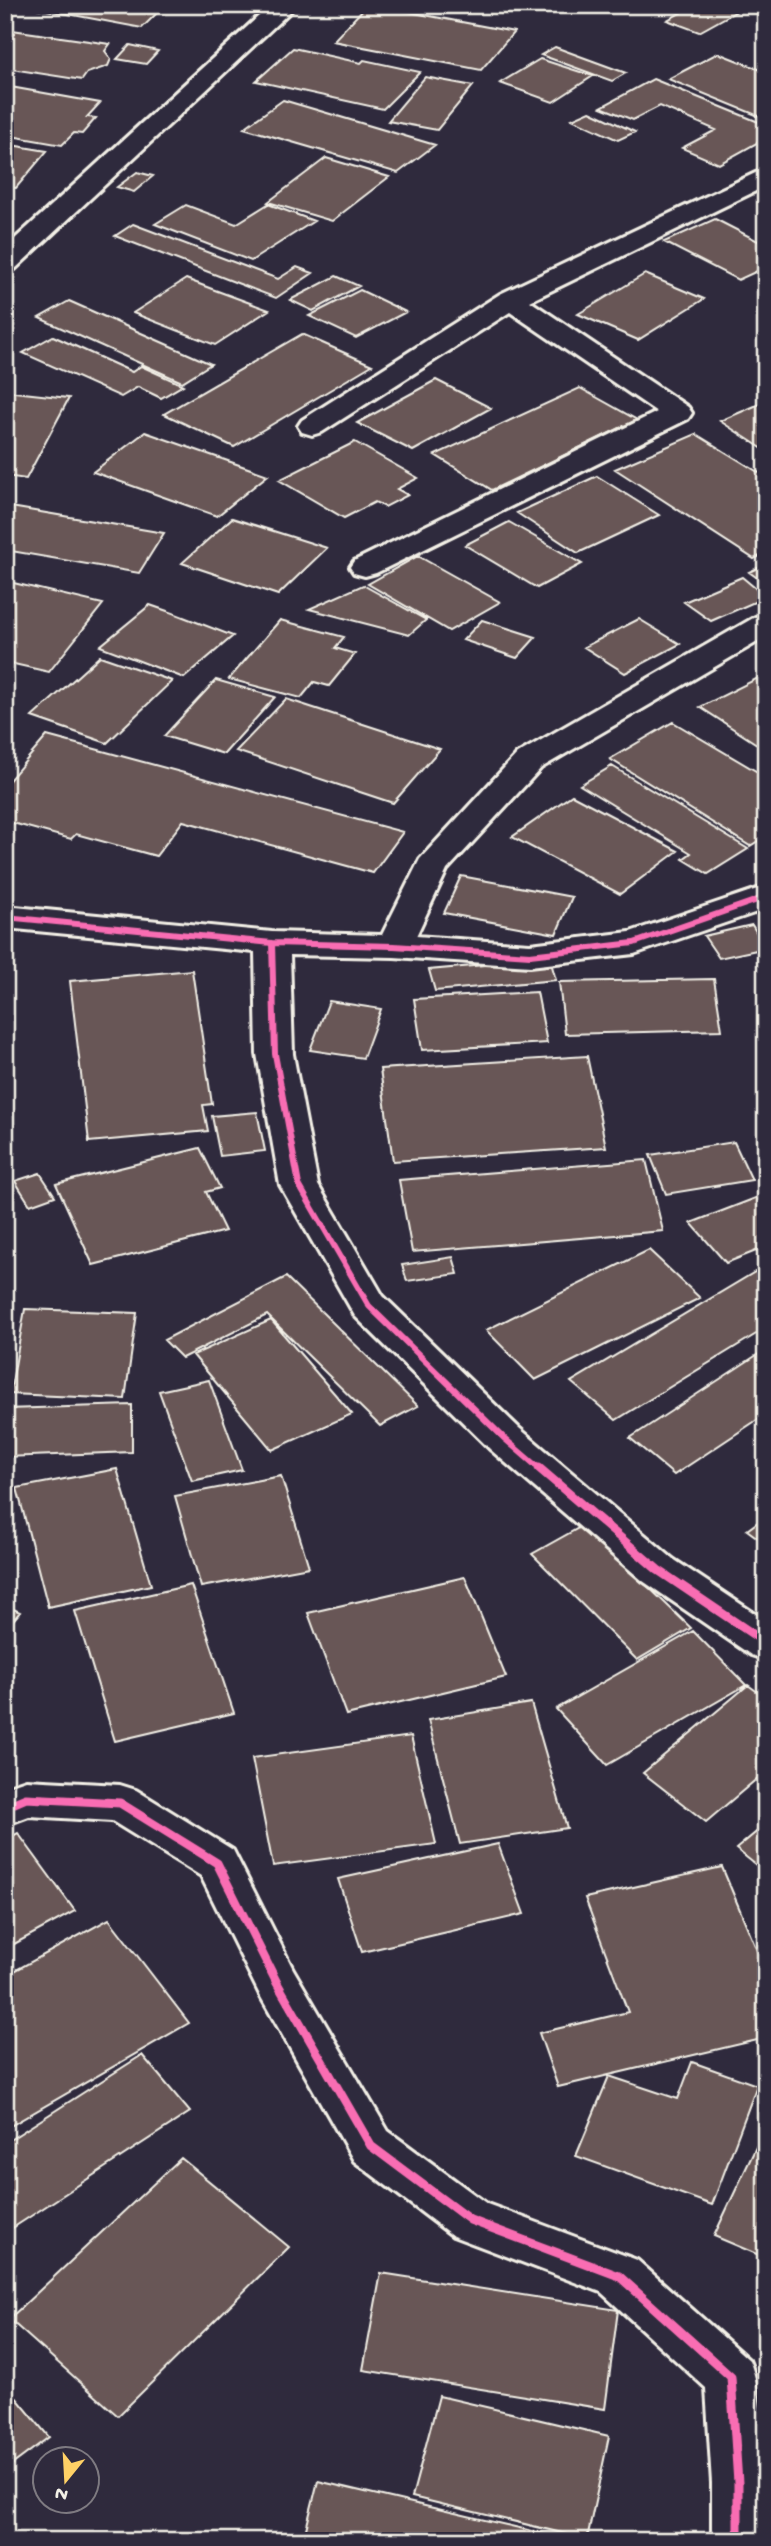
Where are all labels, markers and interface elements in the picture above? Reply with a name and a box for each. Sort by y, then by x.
north arrow [32,2444,102,2514]
text: N [52,2480,71,2506]

